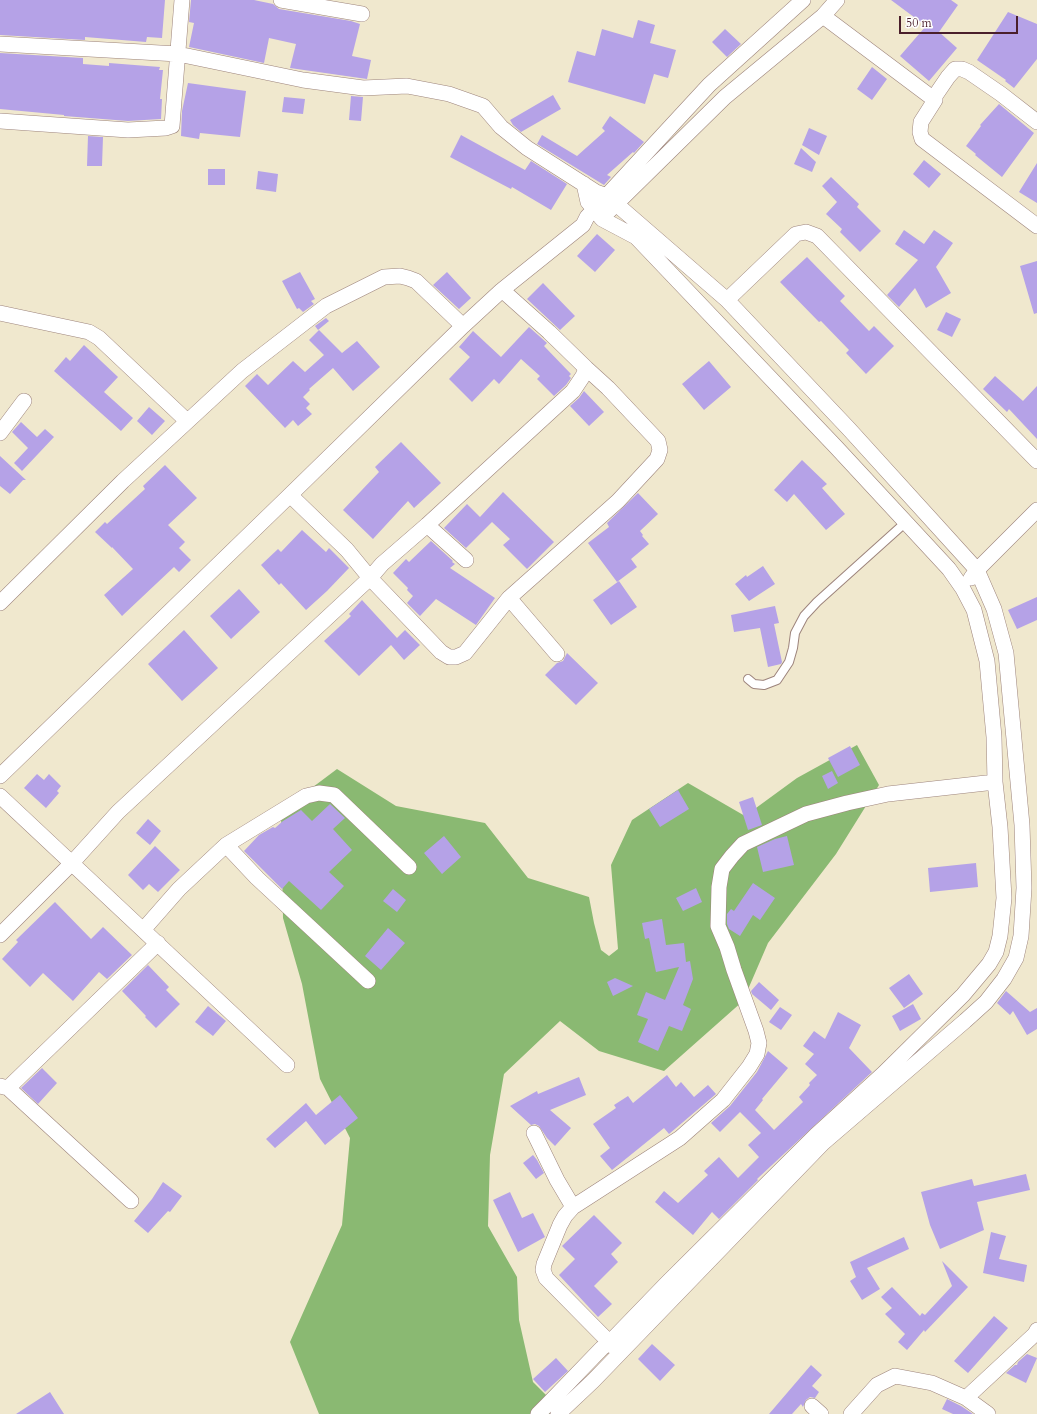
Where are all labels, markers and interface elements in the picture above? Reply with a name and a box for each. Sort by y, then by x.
scale bar [901,8,1020,34]
text: 50 m [906,15,932,31]

